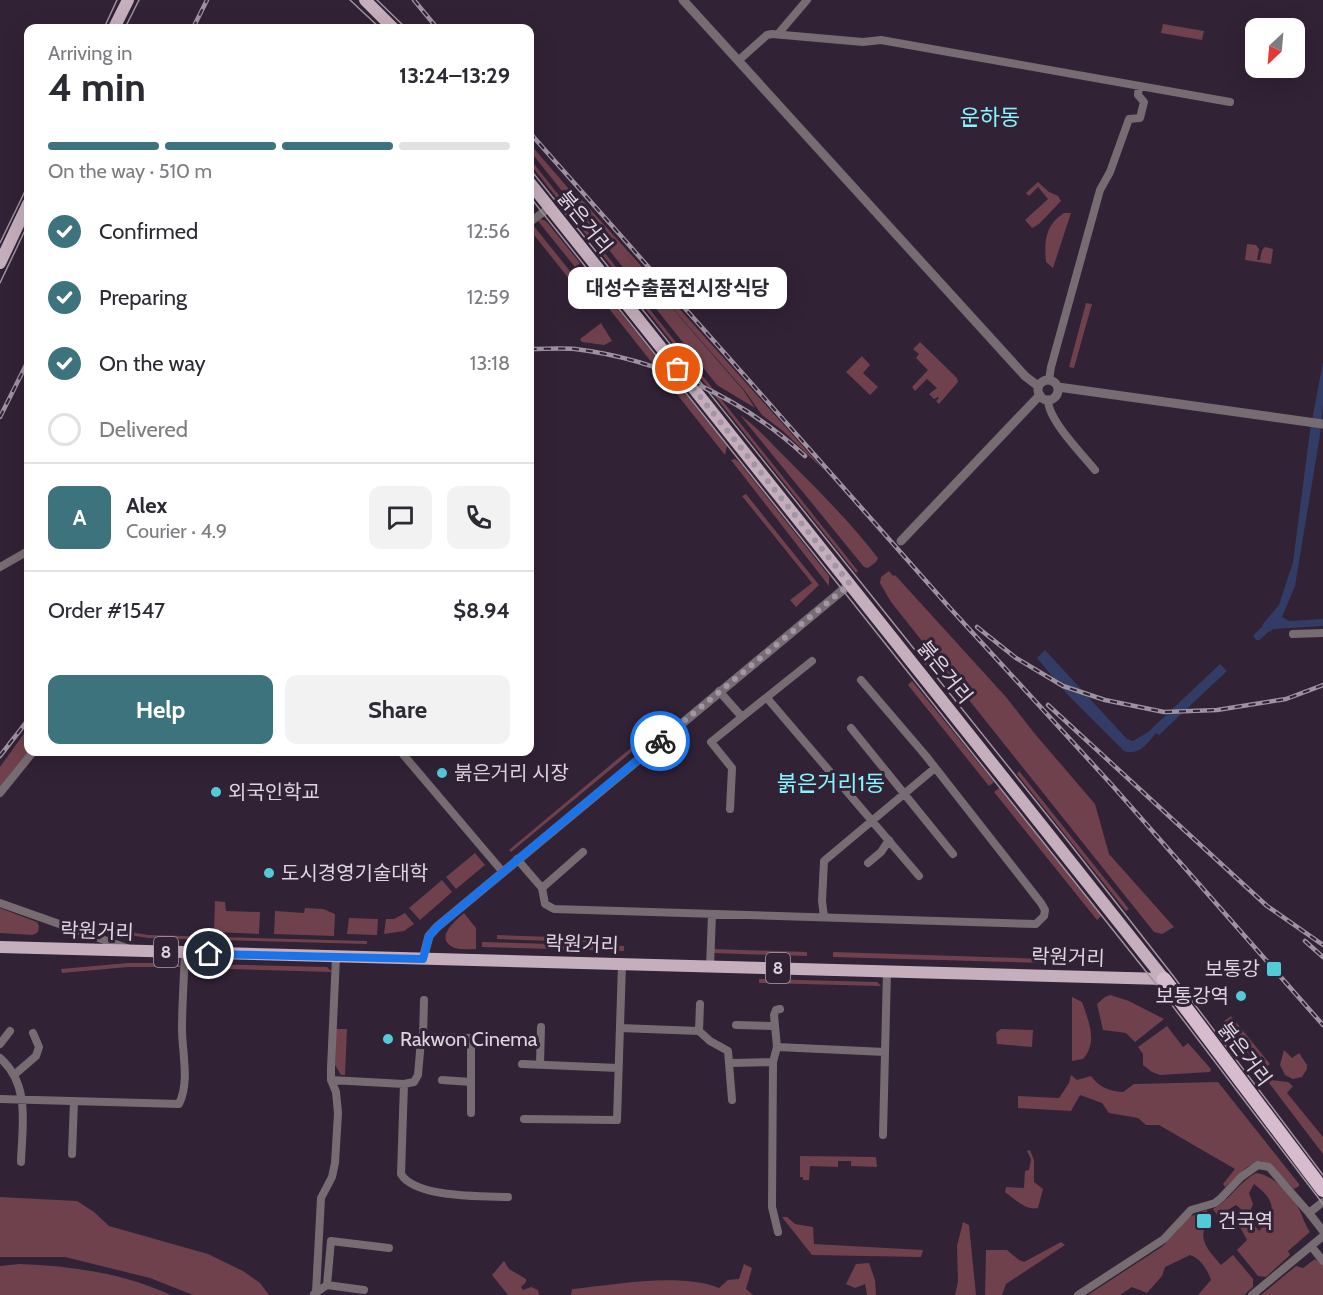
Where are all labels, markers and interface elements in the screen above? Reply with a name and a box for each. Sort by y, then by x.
north arrow [1245,18,1305,78]
map controls [1245,18,1305,78]
text: Arriving in [48,41,132,65]
text: 13:24–13:29 [399,62,510,89]
text: 4 min [48,63,146,111]
district label: 운하동 [960,104,1020,131]
text: On the way · 510 m [48,159,212,183]
street label: 붉은거리 [553,186,617,258]
icon: check [48,215,81,248]
text: Confirmed [99,218,198,245]
text: 12:56 [467,219,510,243]
callout: 대성수출품전시장식당 [568,267,788,309]
text: 대성수출품전시장식당 [586,276,770,300]
icon: check [48,281,81,314]
text: Preparing [99,284,187,311]
text: 12:59 [467,285,510,309]
pin [652,343,703,394]
icon: check [48,347,81,380]
text: On the way [99,350,206,377]
text: 13:18 [470,351,510,375]
icon: bag [661,352,694,385]
text: Delivered [99,416,188,443]
button: chat [369,486,432,549]
button: phone [447,486,510,549]
text: Alex [126,492,167,519]
text: A [73,504,86,531]
text: Courier · 4.9 [126,519,227,543]
text: Order #1547 [48,597,165,624]
text: $8.94 [453,597,510,624]
street label: 붉은거리 [913,636,977,708]
button: Help [48,675,273,744]
button: Share [285,675,510,744]
courier [630,711,690,771]
icon: bike [644,725,677,758]
place label: 붉은거리 시장 [454,761,569,785]
marker: 붉은거리 시장 [435,766,449,780]
district label: 붉은거리1동 [777,770,885,797]
place label: 외국인학교 [228,780,320,804]
marker: 외국인학교 [209,785,223,799]
place label: 도시경영기술대학 [281,861,428,885]
marker: 도시경영기술대학 [262,866,276,880]
street label: 락원거리 [60,918,134,944]
pin [183,928,234,979]
street label: 락원거리 [545,931,619,957]
road number: 8 [154,937,178,967]
icon: home [192,937,225,970]
street label: 락원거리 [1031,944,1105,970]
road number: 8 [766,953,790,983]
place label: 보통강 [1205,957,1260,981]
marker: 보통강 [1265,960,1283,978]
place label: 보통강역 [1155,984,1229,1008]
marker: 보통강역 [1234,989,1248,1003]
street label: 붉은거리 [1213,1017,1277,1091]
place label: Rakwon Cinema [400,1027,538,1051]
marker: Rakwon Cinema [381,1032,395,1046]
place label: 건국역 [1218,1209,1273,1233]
marker: 건국역 [1195,1212,1213,1230]

